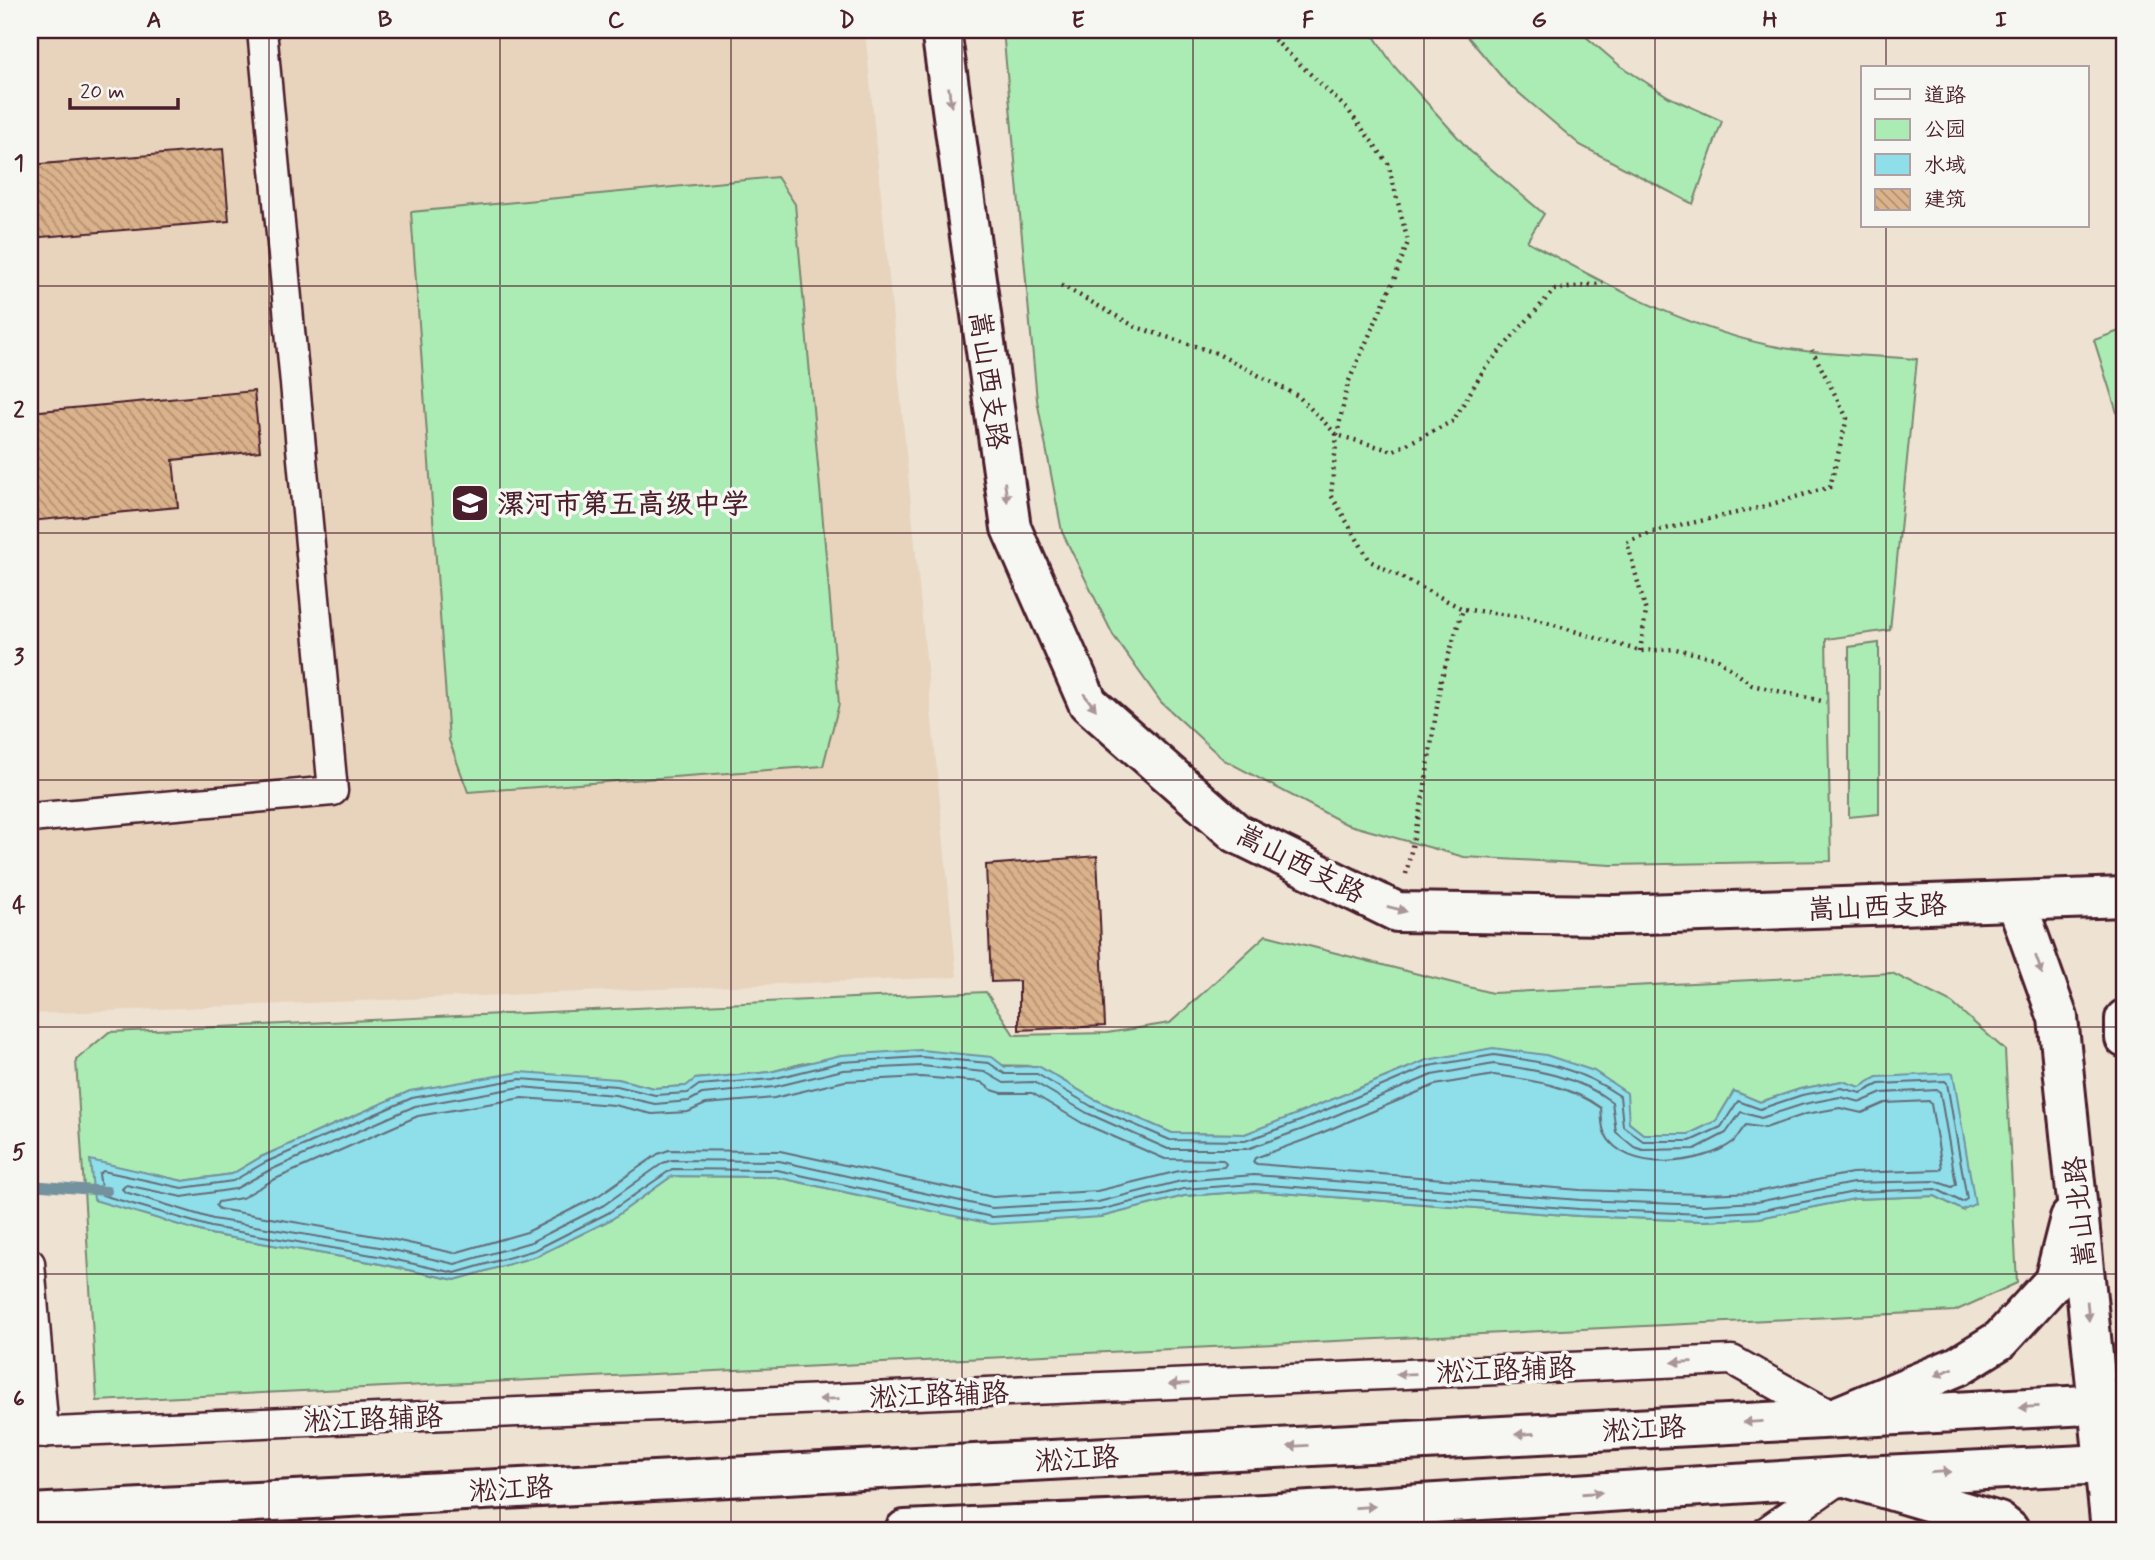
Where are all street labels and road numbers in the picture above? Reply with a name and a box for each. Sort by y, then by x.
street label: 嵩山西支路 [959,308,1016,452]
street label: 嵩山西支路 [1229,817,1371,913]
street label: 嵩山西支路 [1806,888,1948,929]
street label: 嵩山北路 [2057,1154,2106,1269]
street label: 淞江路辅路 [1435,1351,1577,1392]
street label: 淞江路辅路 [868,1376,1010,1417]
street label: 淞江路辅路 [302,1400,444,1441]
street label: 淞江路 [1601,1410,1687,1451]
street label: 淞江路 [1034,1440,1120,1481]
street label: 淞江路 [468,1470,554,1511]

